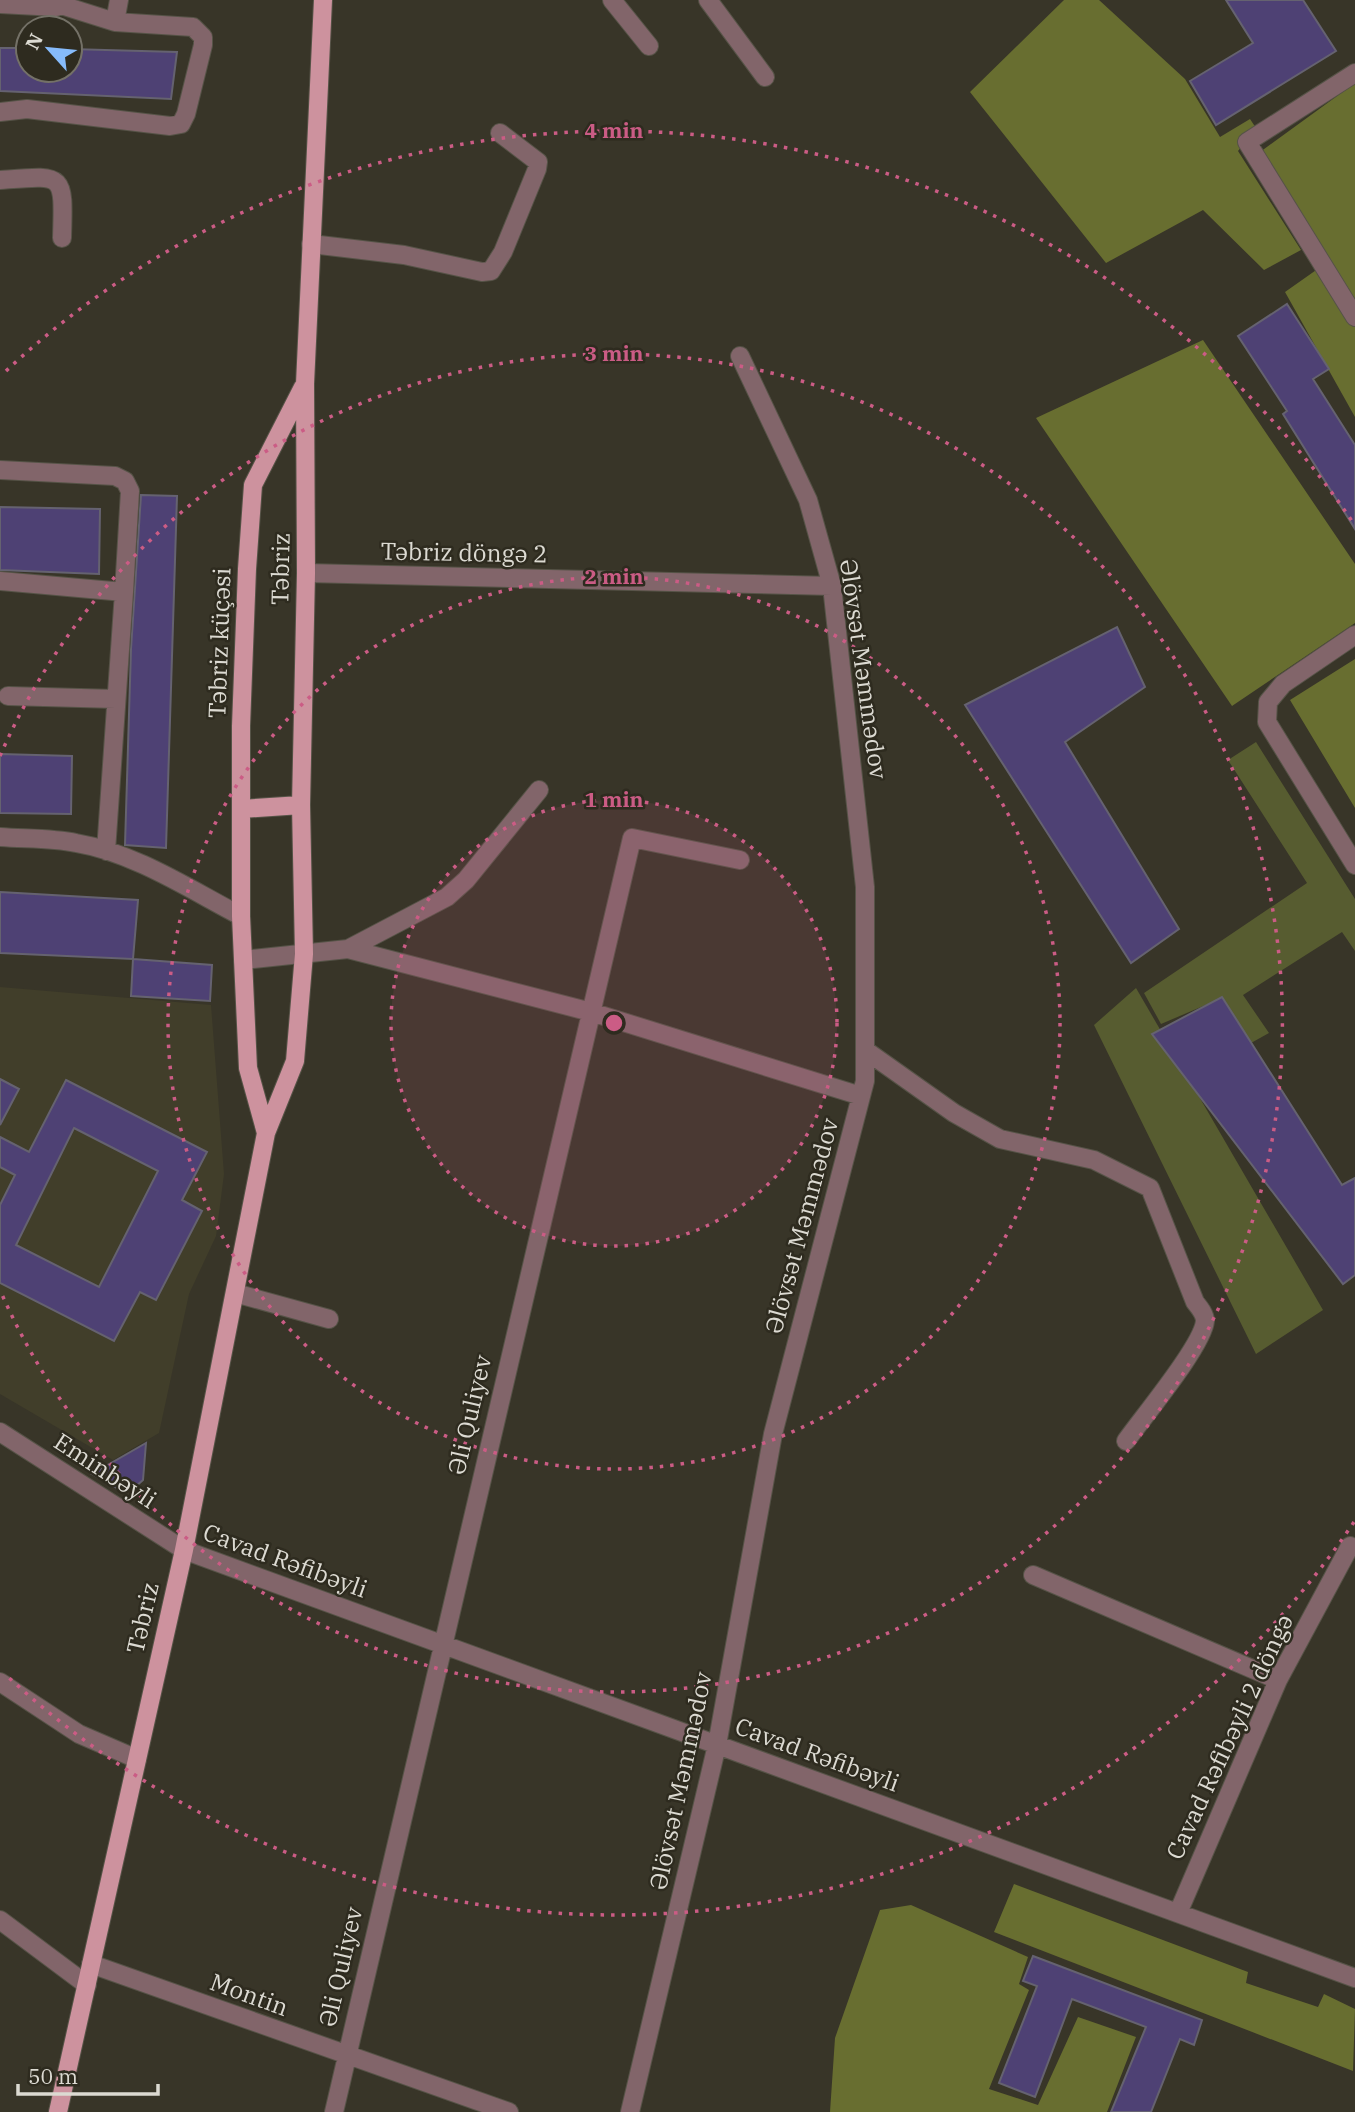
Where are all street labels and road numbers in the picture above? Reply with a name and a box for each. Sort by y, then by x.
street label: Təbriz [263,533,297,605]
street label: Təbriz döngə 2 [380,535,548,569]
street label: Əlövsət Məmmədov [833,557,895,781]
street label: Təbriz küçəsi [200,567,238,719]
street label: Əlövsət Məmmədov [757,1114,845,1337]
street label: Əli Quliyev [440,1351,498,1478]
street label: Eminbəyli [48,1425,163,1515]
street label: Cavad Rəfibəyli [199,1516,372,1605]
street label: Təbriz [118,1579,166,1657]
street label: Cavad Rəfibəyli 2 döngə [1158,1609,1300,1864]
street label: Əlövsət Məmmədov [641,1669,719,1893]
street label: Cavad Rəfibəyli [731,1710,904,1799]
street label: Əli Quliyev [311,1903,369,2030]
street label: Montin [206,1965,293,2023]

